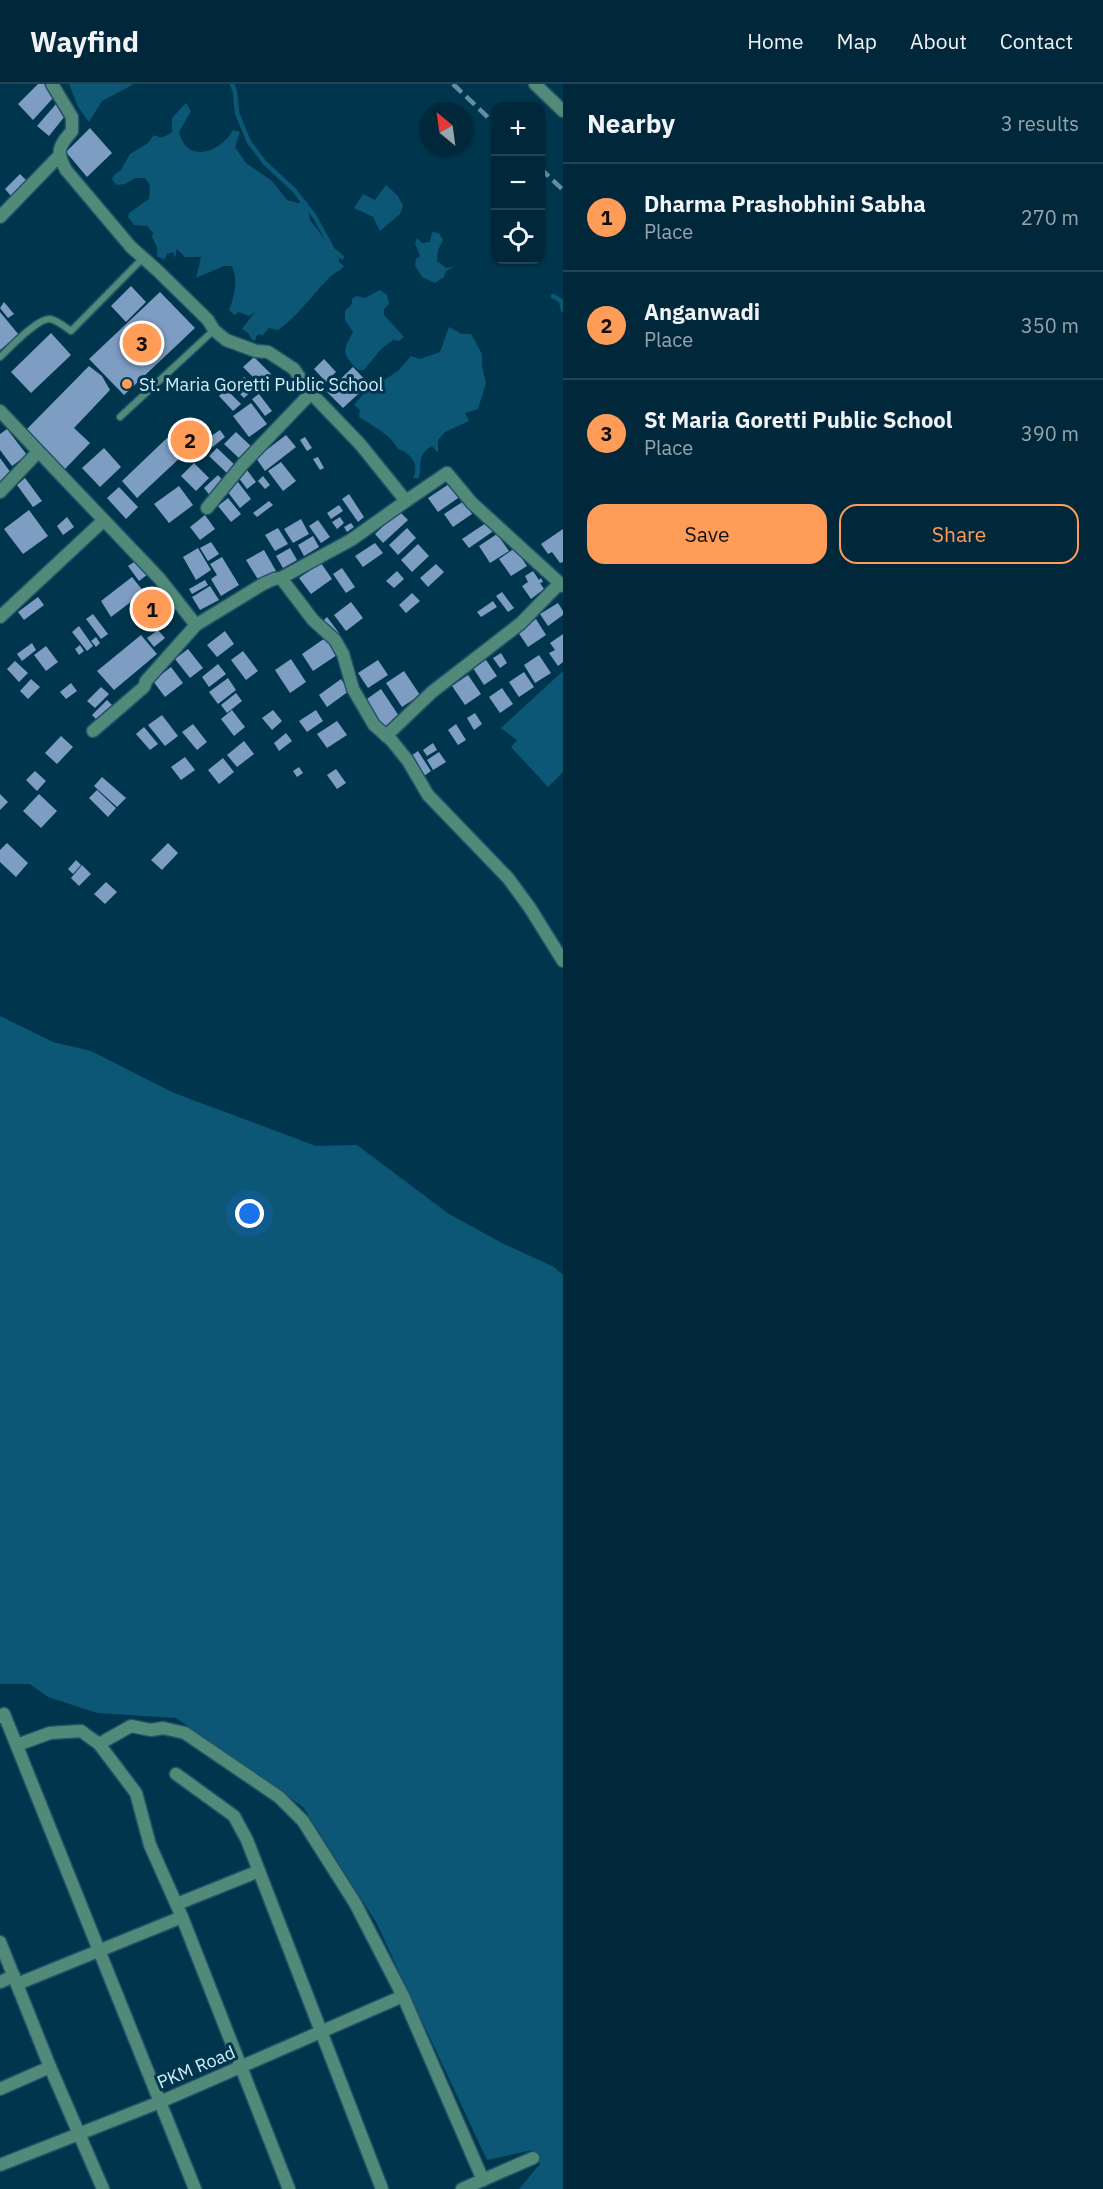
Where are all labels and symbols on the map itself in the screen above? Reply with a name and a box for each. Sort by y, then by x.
north arrow [419,102,473,156]
pin: 3 [122,320,162,366]
place label: St. Maria Goretti Public School [139,373,383,396]
marker: St. Maria Goretti Public School [120,377,134,391]
pin: 2 [170,418,210,462]
pin: 1 [132,586,172,632]
your location [235,1199,264,1228]
street label: PKM Road [153,2040,239,2094]

